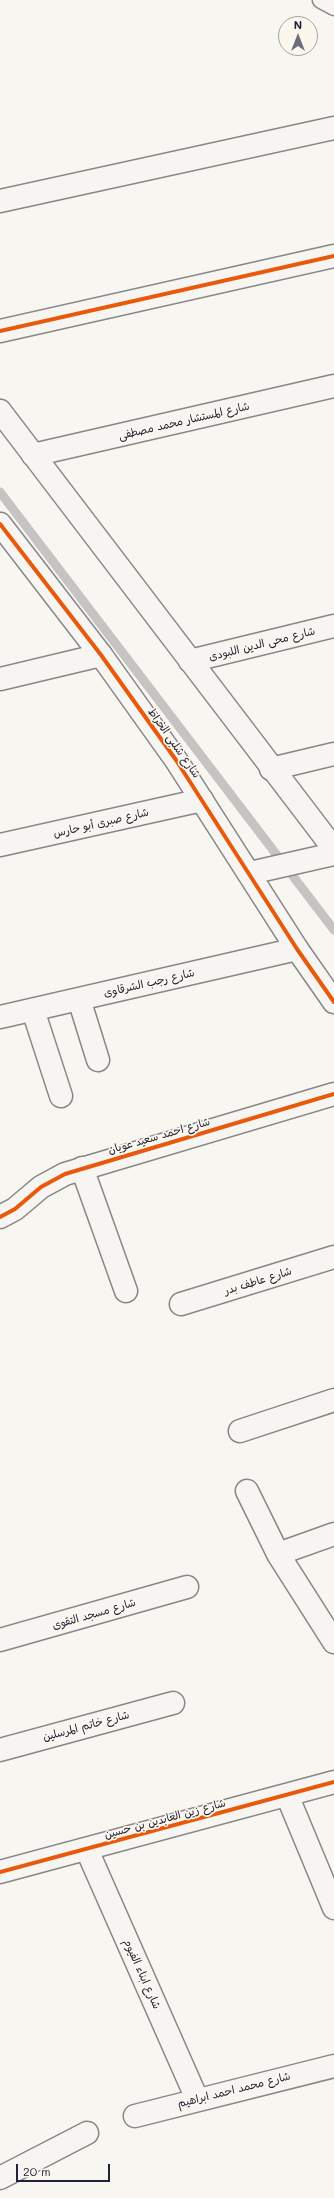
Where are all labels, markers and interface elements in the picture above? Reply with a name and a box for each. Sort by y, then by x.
north arrow [278,16,318,56]
text: N [294,17,302,32]
street label: شارع المستشار محمد مصطفى [117,399,251,443]
street label: شارع محى الدين اللبودى [207,624,317,664]
street label: شارع شلبى الخراط [145,706,203,780]
street label: شارع صبرى أبو حارس [52,806,150,840]
street label: شارع رجب الشرقاوى [102,966,196,1000]
street label: شارع احمد سعيد عويان [106,1115,212,1157]
street label: شارع عاطف بدر [223,1264,293,1298]
street label: شارع مسجد التقوى [51,1596,137,1632]
street label: شارع خاتم المرسلين [41,1708,131,1744]
street label: شارع زين العابدين بن حسين [103,1796,227,1842]
street label: شارع ابناء الفيوم [121,1937,163,2011]
street label: شارع محمد احمد ابراهيم [176,2070,292,2110]
scale bar [18,2156,112,2182]
text: 20 m [23,2163,51,2179]

